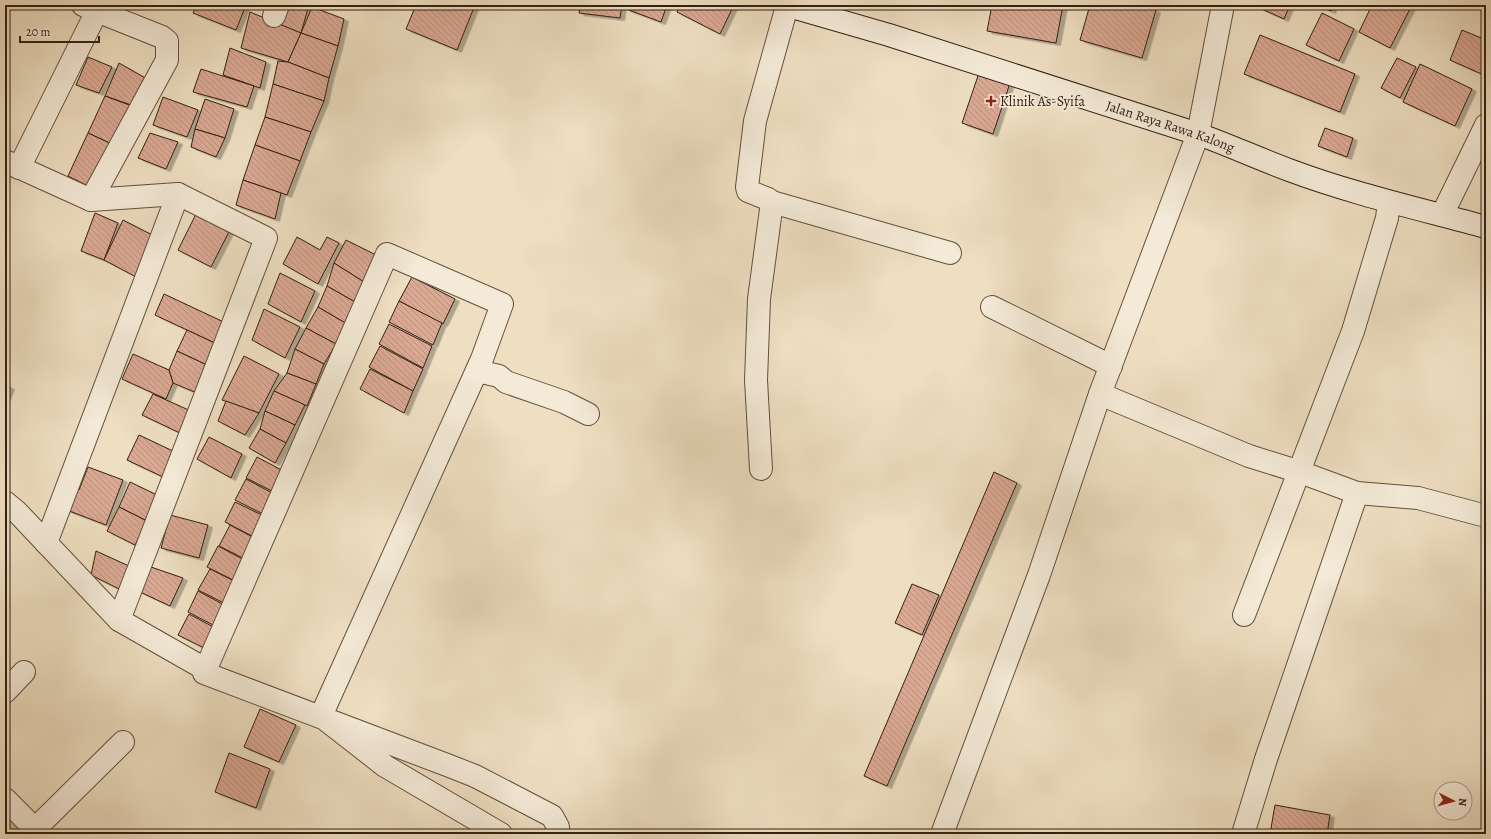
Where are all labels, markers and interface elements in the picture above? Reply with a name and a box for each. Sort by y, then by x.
scale bar [20,18,99,44]
text: 20 m [26,24,50,40]
place label: Klinik As-Syifa [1000,92,1085,111]
marker: Klinik As-Syifa [985,95,997,107]
street label: Jalan Raya Rawa Kalong [1104,96,1238,157]
north arrow [1433,781,1473,821]
text: N [1455,797,1470,807]

